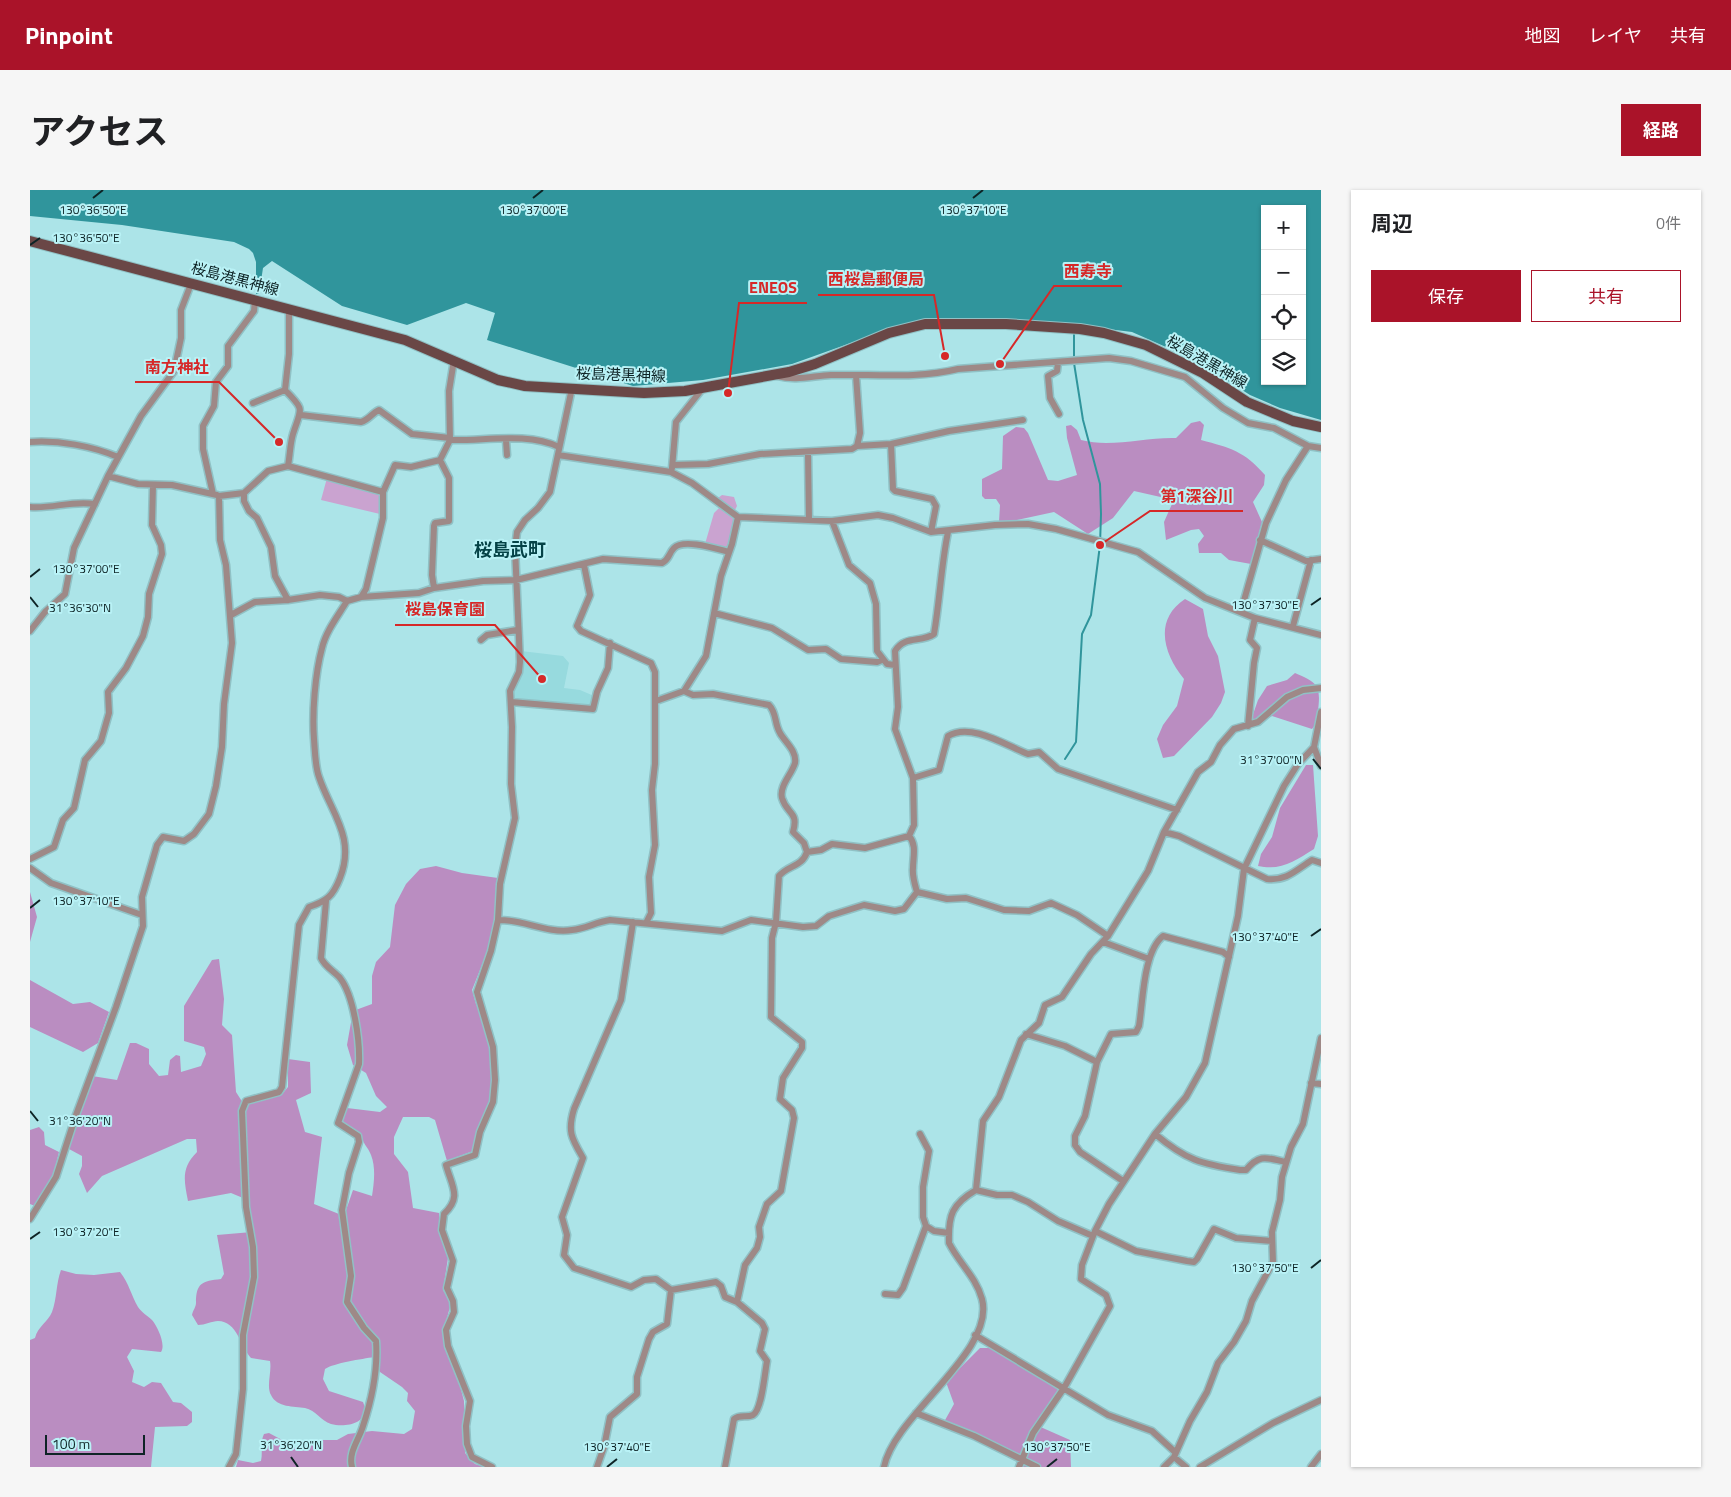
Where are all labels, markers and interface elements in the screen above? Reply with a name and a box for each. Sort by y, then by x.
text: Pinpoint [25,17,113,53]
text: 地図 [1525,22,1561,49]
text: レイヤ [1589,22,1642,49]
text: 共有 [1670,22,1706,49]
text: アクセス [30,104,168,158]
button: 経路 [1621,104,1701,156]
text: 130°36'50"E [59,200,127,219]
text: 130°37'00"E [499,200,567,219]
text: 130°37'10"E [939,200,1007,219]
map controls [1261,205,1306,385]
button: + [1261,205,1306,250]
text: 周辺 [1371,207,1413,239]
text: 0件 [1656,211,1681,235]
text: 130°36'50"E [52,228,120,247]
button: − [1261,250,1306,295]
callout: 西寿寺 [1054,255,1122,286]
street label: 桜島港黒神線 [189,256,282,301]
text: 西寿寺 [1064,259,1112,283]
callout: 西桜島郵便局 [818,264,934,295]
text: 西桜島郵便局 [828,267,924,291]
button: 保存 [1371,270,1521,322]
button: 共有 [1531,270,1681,322]
callout: ENEOS [739,272,807,303]
text: ENEOS [749,275,797,299]
button: locate [1261,295,1306,340]
street label: 桜島港黒神線 [1163,329,1252,394]
button: layers [1261,340,1306,385]
callout: 南方神社 [135,351,219,382]
text: 南方神社 [145,355,209,379]
street label: 桜島港黒神線 [576,361,666,388]
callout: 第1深谷川 [1150,480,1243,511]
text: 第1深谷川 [1161,484,1233,508]
district label: 桜島武町 [474,536,546,563]
text: 130°37'00"E [52,559,120,578]
callout: 桜島保育園 [395,594,495,625]
text: 130°37'30"E [1231,595,1299,614]
text: 桜島保育園 [405,597,485,621]
text: 31°36'30"N [49,598,111,617]
text: 31°37'00"N [1240,750,1302,769]
text: 130°37'10"E [52,891,120,910]
text: 130°37'40"E [1231,927,1299,946]
text: 31°36'20"N [49,1111,111,1130]
text: 130°37'20"E [52,1222,120,1241]
text: 130°37'50"E [1231,1258,1299,1277]
scale bar [45,1432,145,1455]
text: 100 m [52,1433,90,1454]
text: 31°36'20"N [260,1435,322,1454]
text: 130°37'40"E [583,1437,651,1456]
text: 130°37'50"E [1023,1437,1091,1456]

